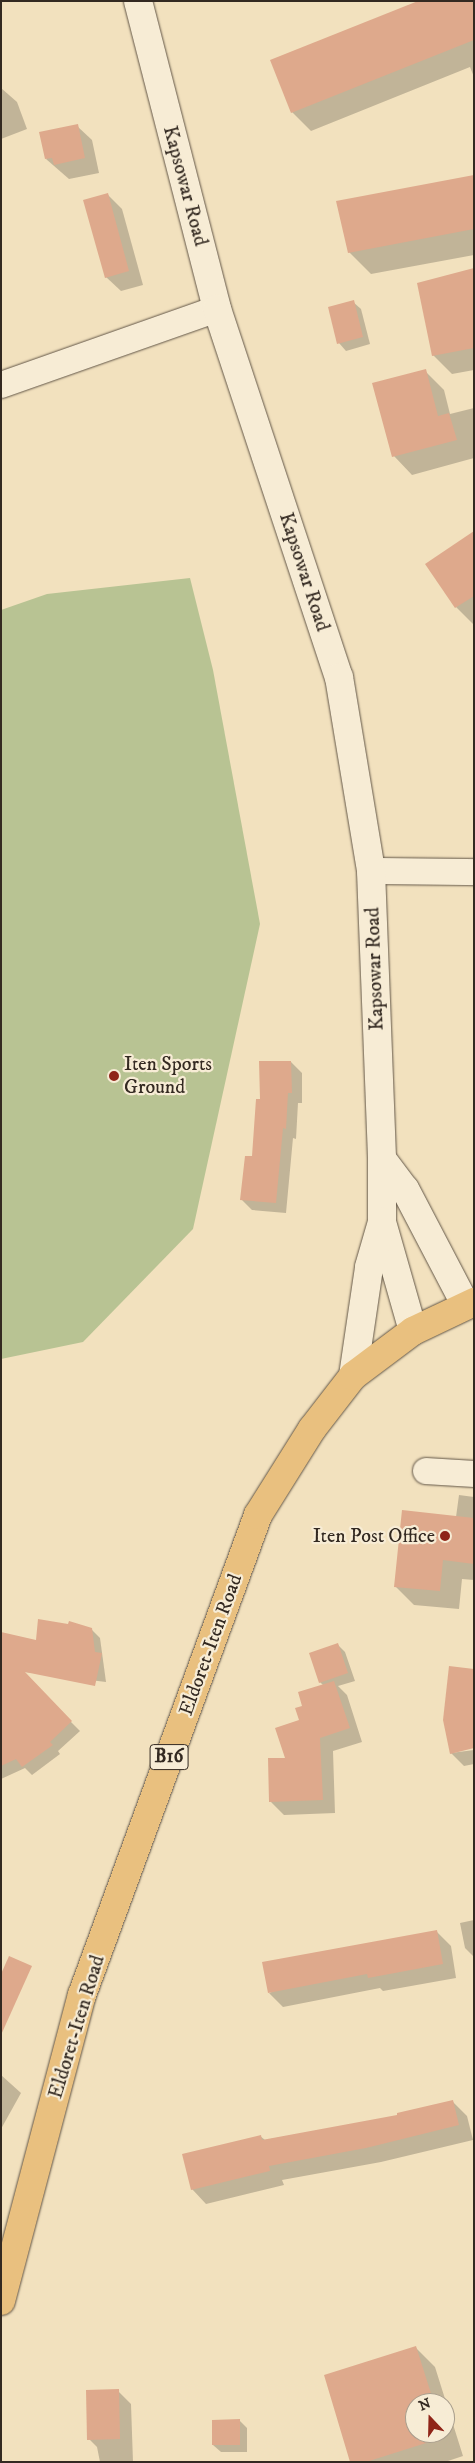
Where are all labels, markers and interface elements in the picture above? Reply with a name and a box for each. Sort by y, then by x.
street label: Kapsowar Road [157,123,213,249]
street label: Kapsowar Road [274,510,334,634]
street label: Kapsowar Road [361,907,389,1031]
place label: Iten Sports Ground [124,1052,212,1099]
marker: Iten Sports Ground [108,1070,120,1082]
place label: Iten Post Office [313,1524,435,1548]
marker: Iten Post Office [439,1530,451,1542]
street label: Eldoret-Iten Road [174,1571,248,1719]
road number: B16 [149,1740,189,1774]
street label: Eldoret-Iten Road [44,1952,110,2102]
north arrow [405,2393,455,2443]
text: N [416,2394,434,2415]

